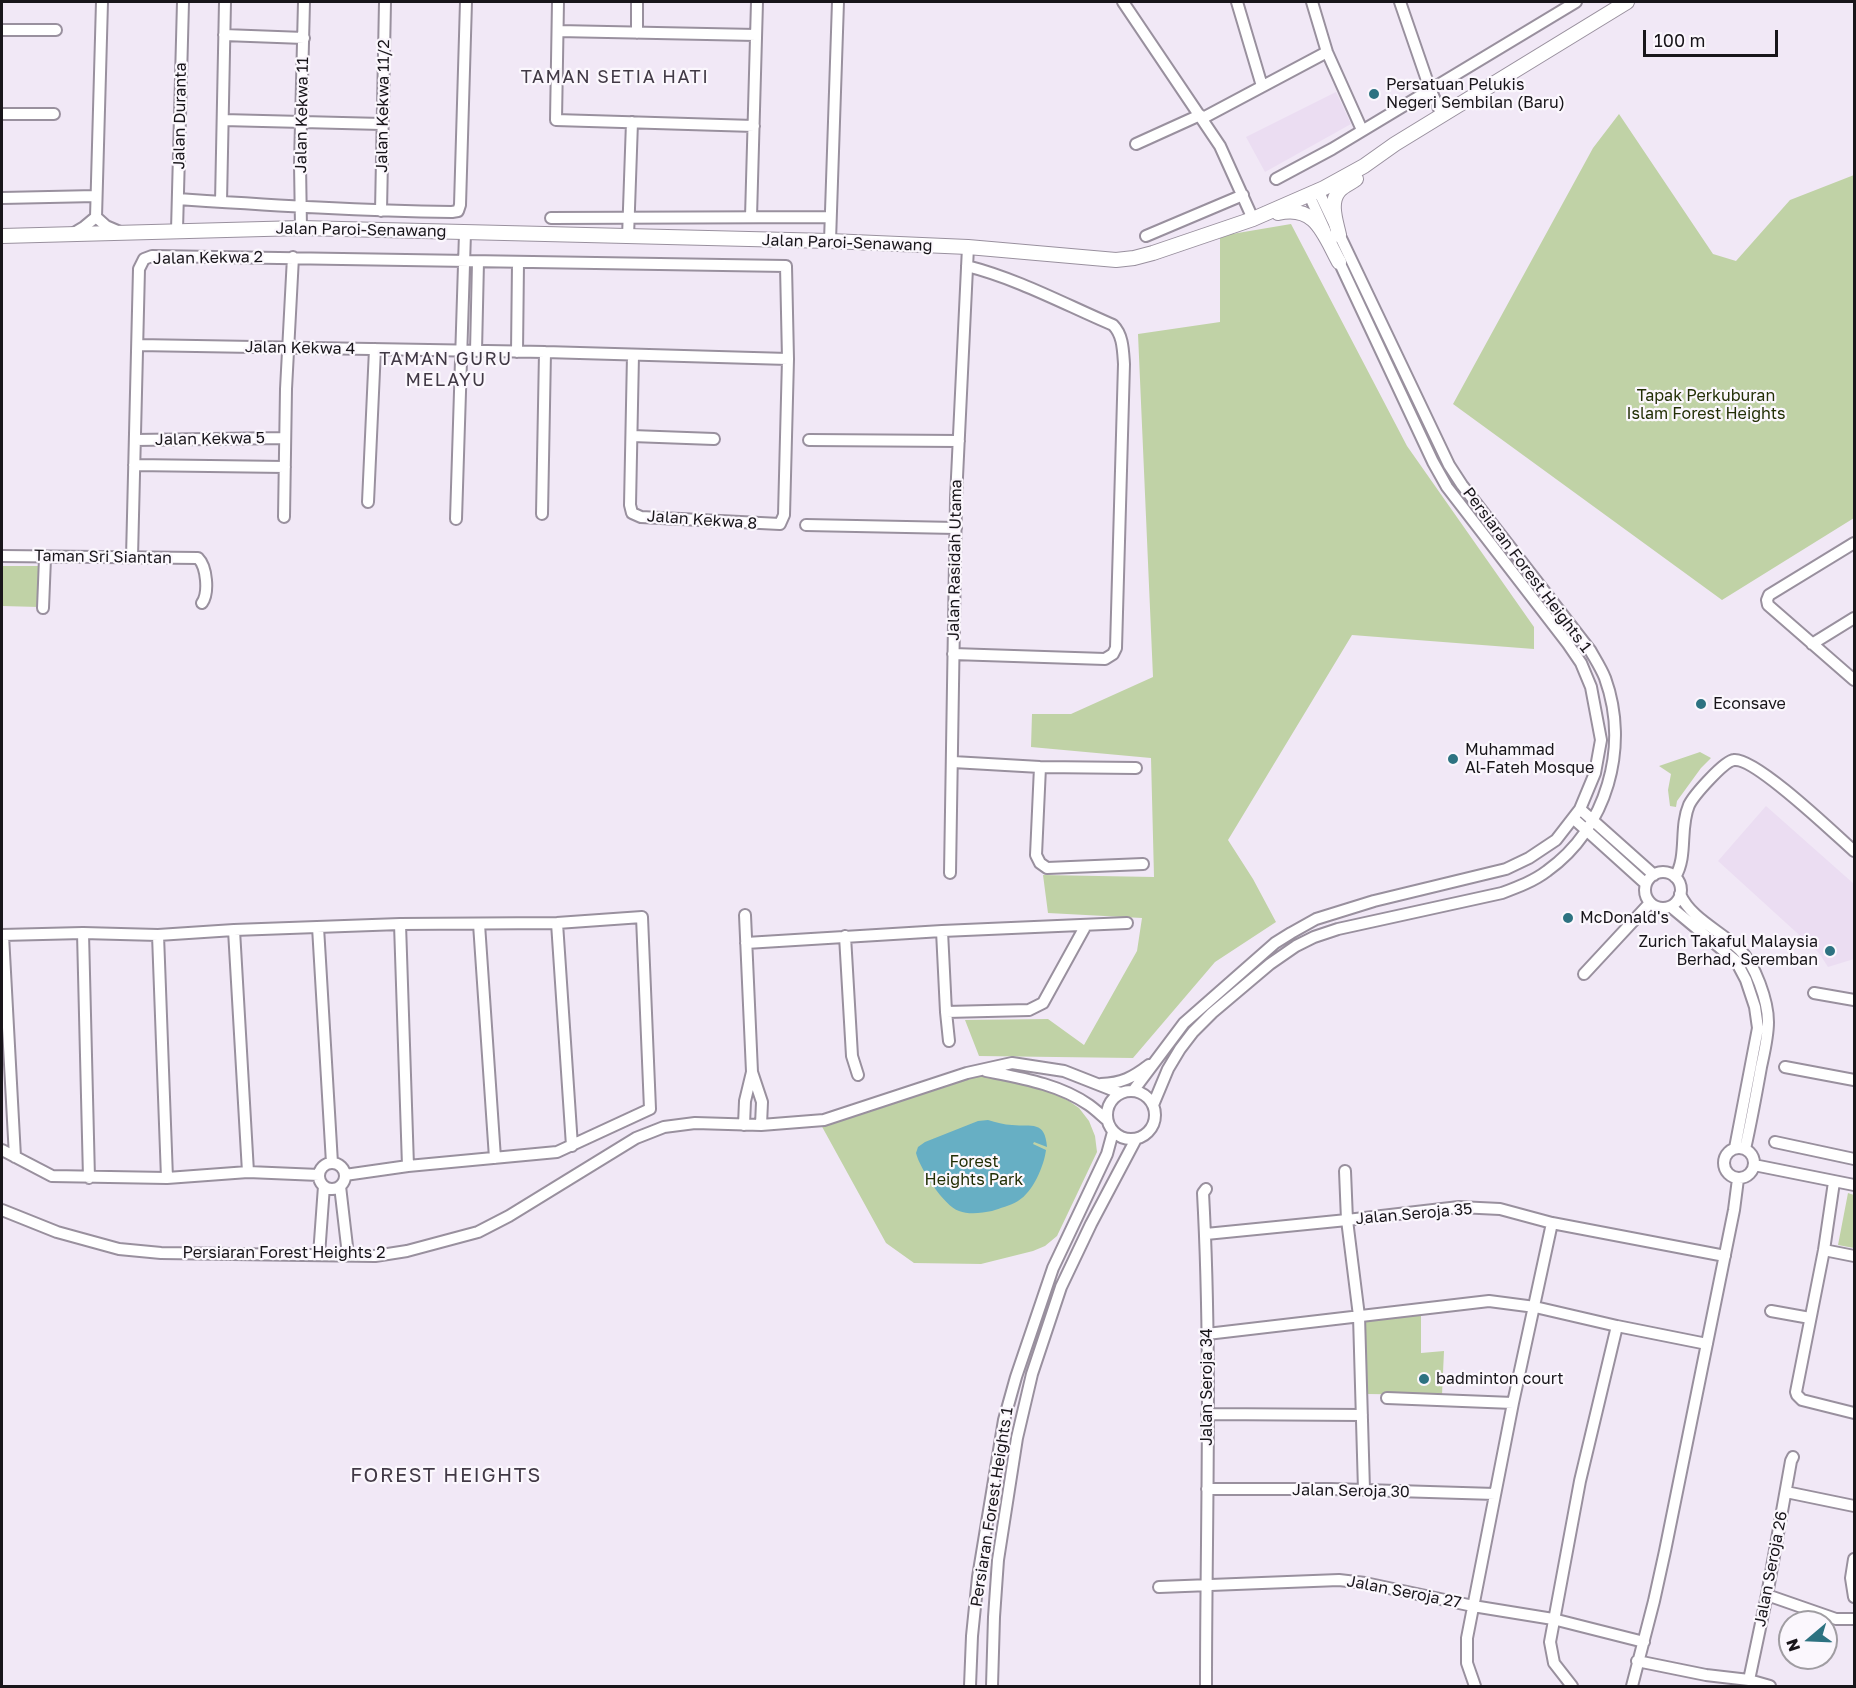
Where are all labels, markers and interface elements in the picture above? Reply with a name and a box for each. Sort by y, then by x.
scale bar [1646,18,1781,56]
text: 100 m [1654,29,1705,51]
street label: Jalan Kekwa 11/2 [372,39,394,173]
street label: Jalan Kekwa 11 [291,57,313,173]
street label: Jalan Duranta [169,62,191,170]
district label: TAMAN SETIA HATI [521,66,709,88]
place label: Persatuan Pelukis Negeri Sembilan (Baru) [1386,75,1565,113]
marker: Persatuan Pelukis Negeri Sembilan (Baru) [1367,87,1381,101]
street label: Jalan Paroi-Senawang [275,219,447,241]
street label: Jalan Paroi-Senawang [761,230,933,256]
street label: Jalan Kekwa 2 [153,247,263,269]
street label: Jalan Kekwa 4 [245,337,355,359]
district label: TAMAN GURU MELAYU [379,348,513,391]
park label: Tapak Perkuburan Islam Forest Heights [1626,386,1786,424]
street label: Jalan Kekwa 5 [155,428,265,450]
street label: Jalan Rasidah Utama [944,479,966,641]
street label: Persiaran Forest Heights 1 [1459,484,1595,656]
street label: Jalan Kekwa 8 [646,507,758,533]
street label: Taman Sri Siantan [34,546,172,568]
place label: Econsave [1713,694,1786,714]
marker: Econsave [1694,697,1708,711]
place label: Muhammad Al-Fateh Mosque [1465,740,1594,778]
marker: Muhammad Al-Fateh Mosque [1446,752,1460,766]
place label: McDonald's [1580,908,1669,928]
marker: McDonald's [1561,911,1575,925]
place label: Zurich Takaful Malaysia Berhad, Seremban [1638,932,1818,970]
marker: Zurich Takaful Malaysia Berhad, Seremban [1823,944,1837,958]
park label: Forest Heights Park [925,1152,1023,1190]
street label: Jalan Seroja 35 [1355,1199,1473,1229]
street label: Persiaran Forest Heights 2 [182,1243,386,1263]
street label: Jalan Seroja 34 [1197,1328,1217,1446]
place label: badminton court [1436,1369,1564,1389]
marker: badminton court [1417,1372,1431,1386]
street label: Persiaran Forest Heights 1 [967,1406,1017,1608]
district label: FOREST HEIGHTS [350,1464,542,1488]
street label: Jalan Seroja 30 [1292,1480,1410,1502]
street label: Jalan Seroja 26 [1750,1510,1792,1628]
street label: Jalan Seroja 27 [1345,1571,1463,1613]
north arrow [1778,1610,1838,1670]
text: N [1781,1636,1804,1654]

